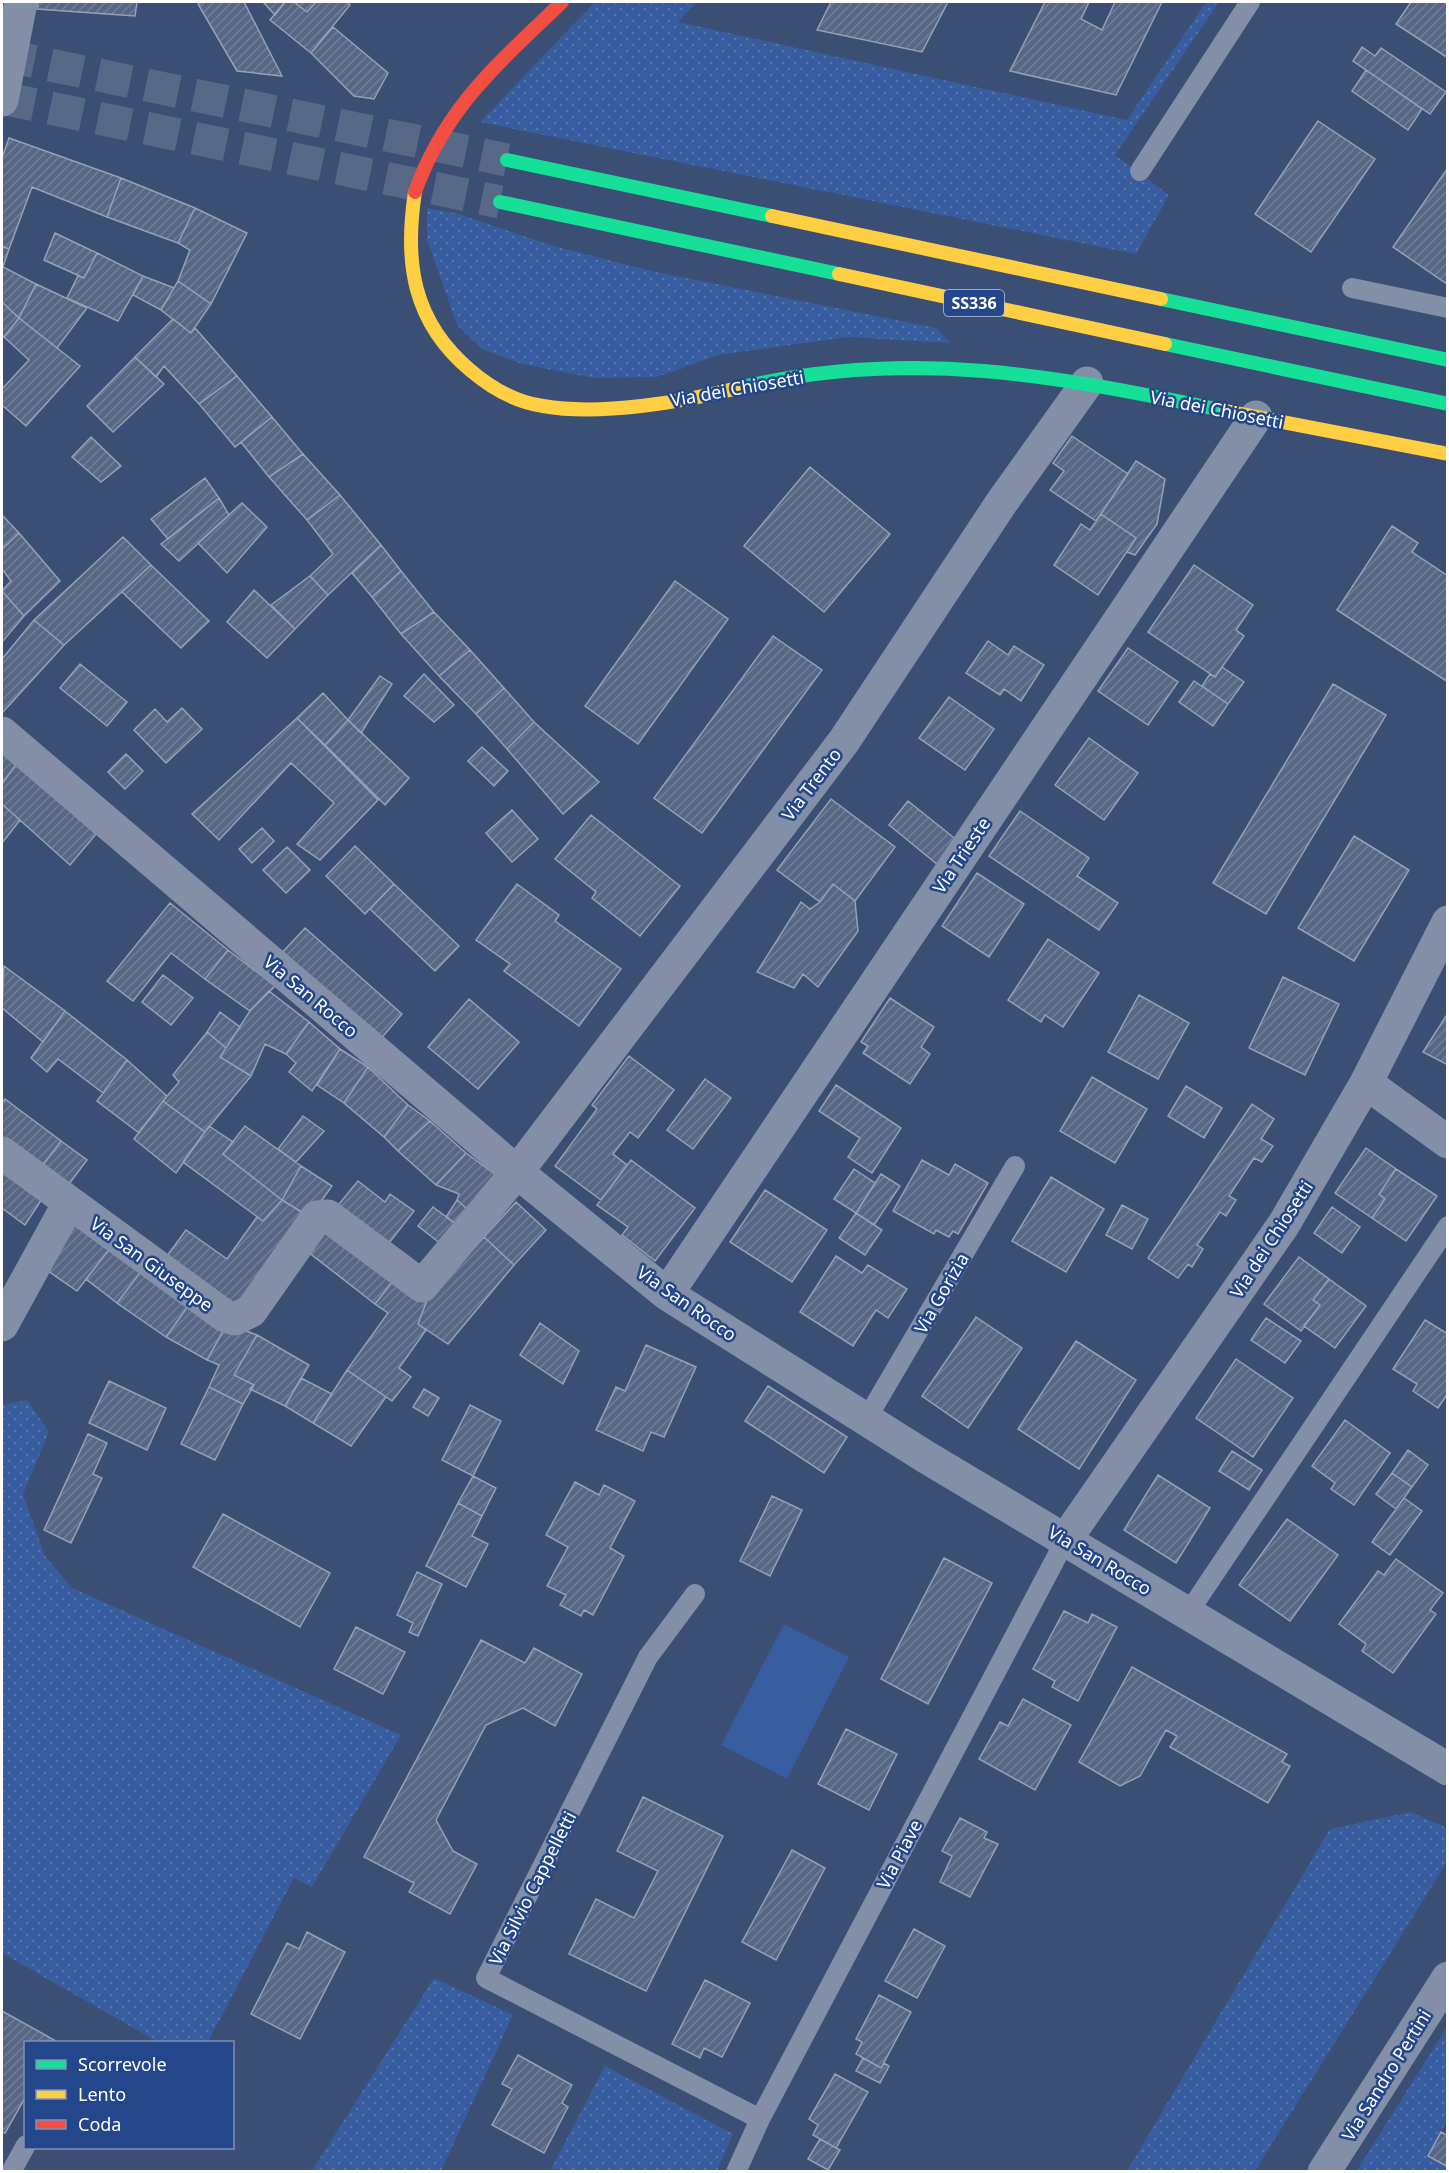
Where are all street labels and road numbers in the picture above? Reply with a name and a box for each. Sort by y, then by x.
road number: SS336 [944,290,1004,316]
street label: Via dei Chiosetti [668,364,806,412]
street label: Via dei Chiosetti [1148,384,1286,434]
street label: Via Trento [776,743,846,825]
street label: Via Trieste [927,812,995,898]
street label: Via San Rocco [259,949,363,1043]
street label: Via dei Chiosetti [1224,1176,1318,1302]
street label: Via San Giuseppe [86,1211,218,1317]
street label: Via Gorizia [908,1248,974,1338]
street label: Via San Rocco [632,1260,742,1346]
street label: Via San Rocco [1044,1520,1156,1600]
street label: Via Silvio Cappelletti [483,1807,581,1969]
street label: Via Piave [871,1815,927,1893]
street label: Via Sandro Pertini [1336,2005,1436,2145]

